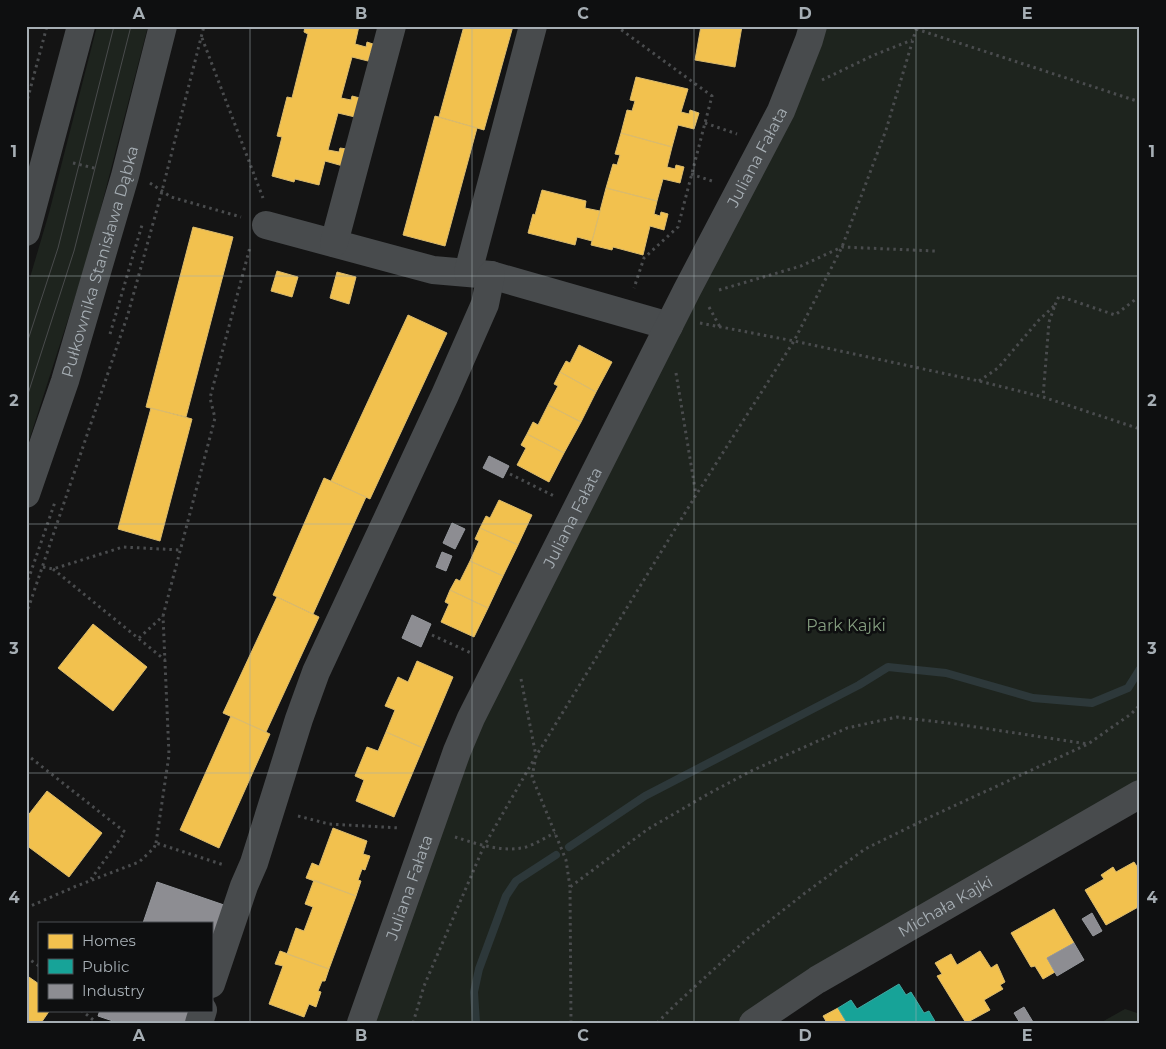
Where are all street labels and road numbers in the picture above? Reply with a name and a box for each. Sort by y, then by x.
street label: Juliana Fałata [722,104,791,211]
street label: Pułkownika Stanisława Dąbka [57,144,142,379]
street label: Juliana Fałata [538,464,606,572]
street label: Juliana Fałata [381,832,436,943]
street label: Michała Kajki [895,872,996,941]

